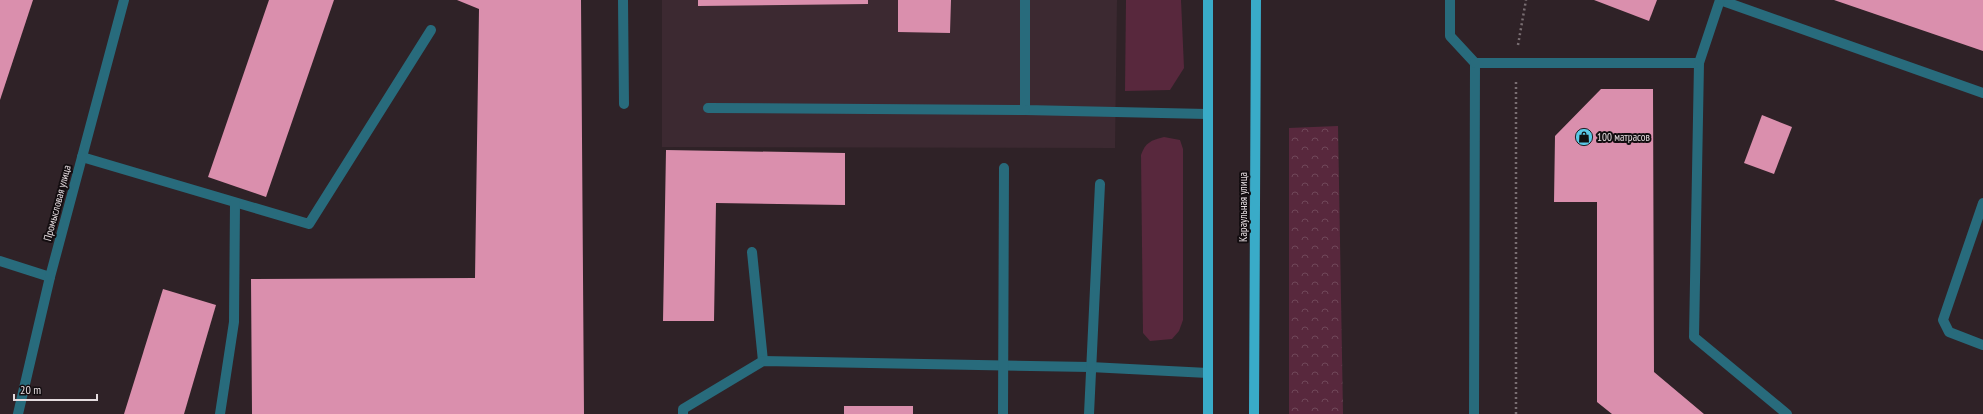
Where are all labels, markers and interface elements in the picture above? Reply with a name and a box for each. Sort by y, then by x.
shop icon: 100 матрасов [1574,127,1594,147]
place label: 100 матрасов [1597,130,1651,144]
street label: Промысловая улица [40,164,74,242]
street label: Караульная улица [1236,172,1250,242]
scale bar [14,376,97,402]
text: 20 m [20,382,41,397]

